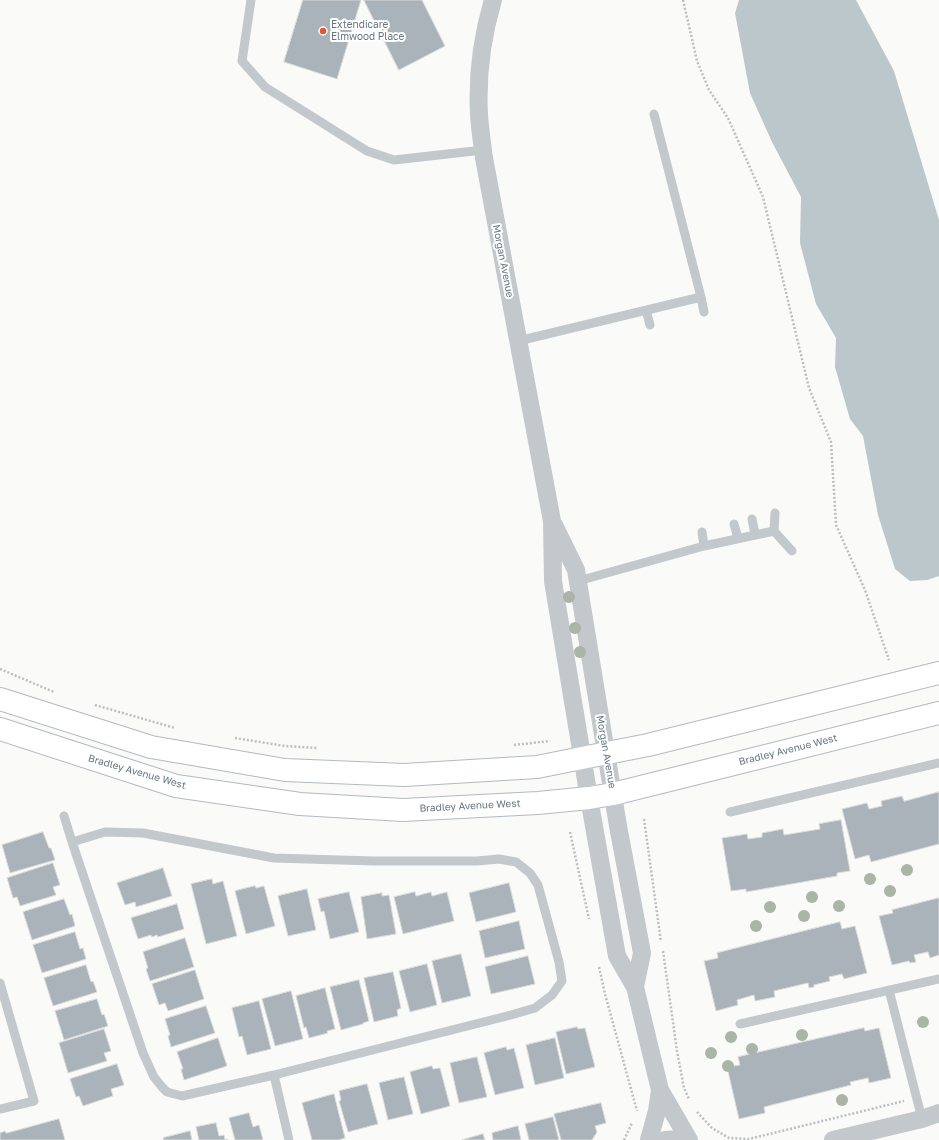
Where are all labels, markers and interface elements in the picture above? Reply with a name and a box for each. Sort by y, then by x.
place label: Extendicare Elmwood Place [331,19,404,42]
marker: Extendicare Elmwood Place [318,26,328,36]
street label: Morgan Avenue [490,223,516,299]
street label: Morgan Avenue [594,714,618,790]
street label: Bradley Avenue West [737,732,839,768]
street label: Bradley Avenue West [87,752,187,792]
street label: Bradley Avenue West [419,797,521,815]

